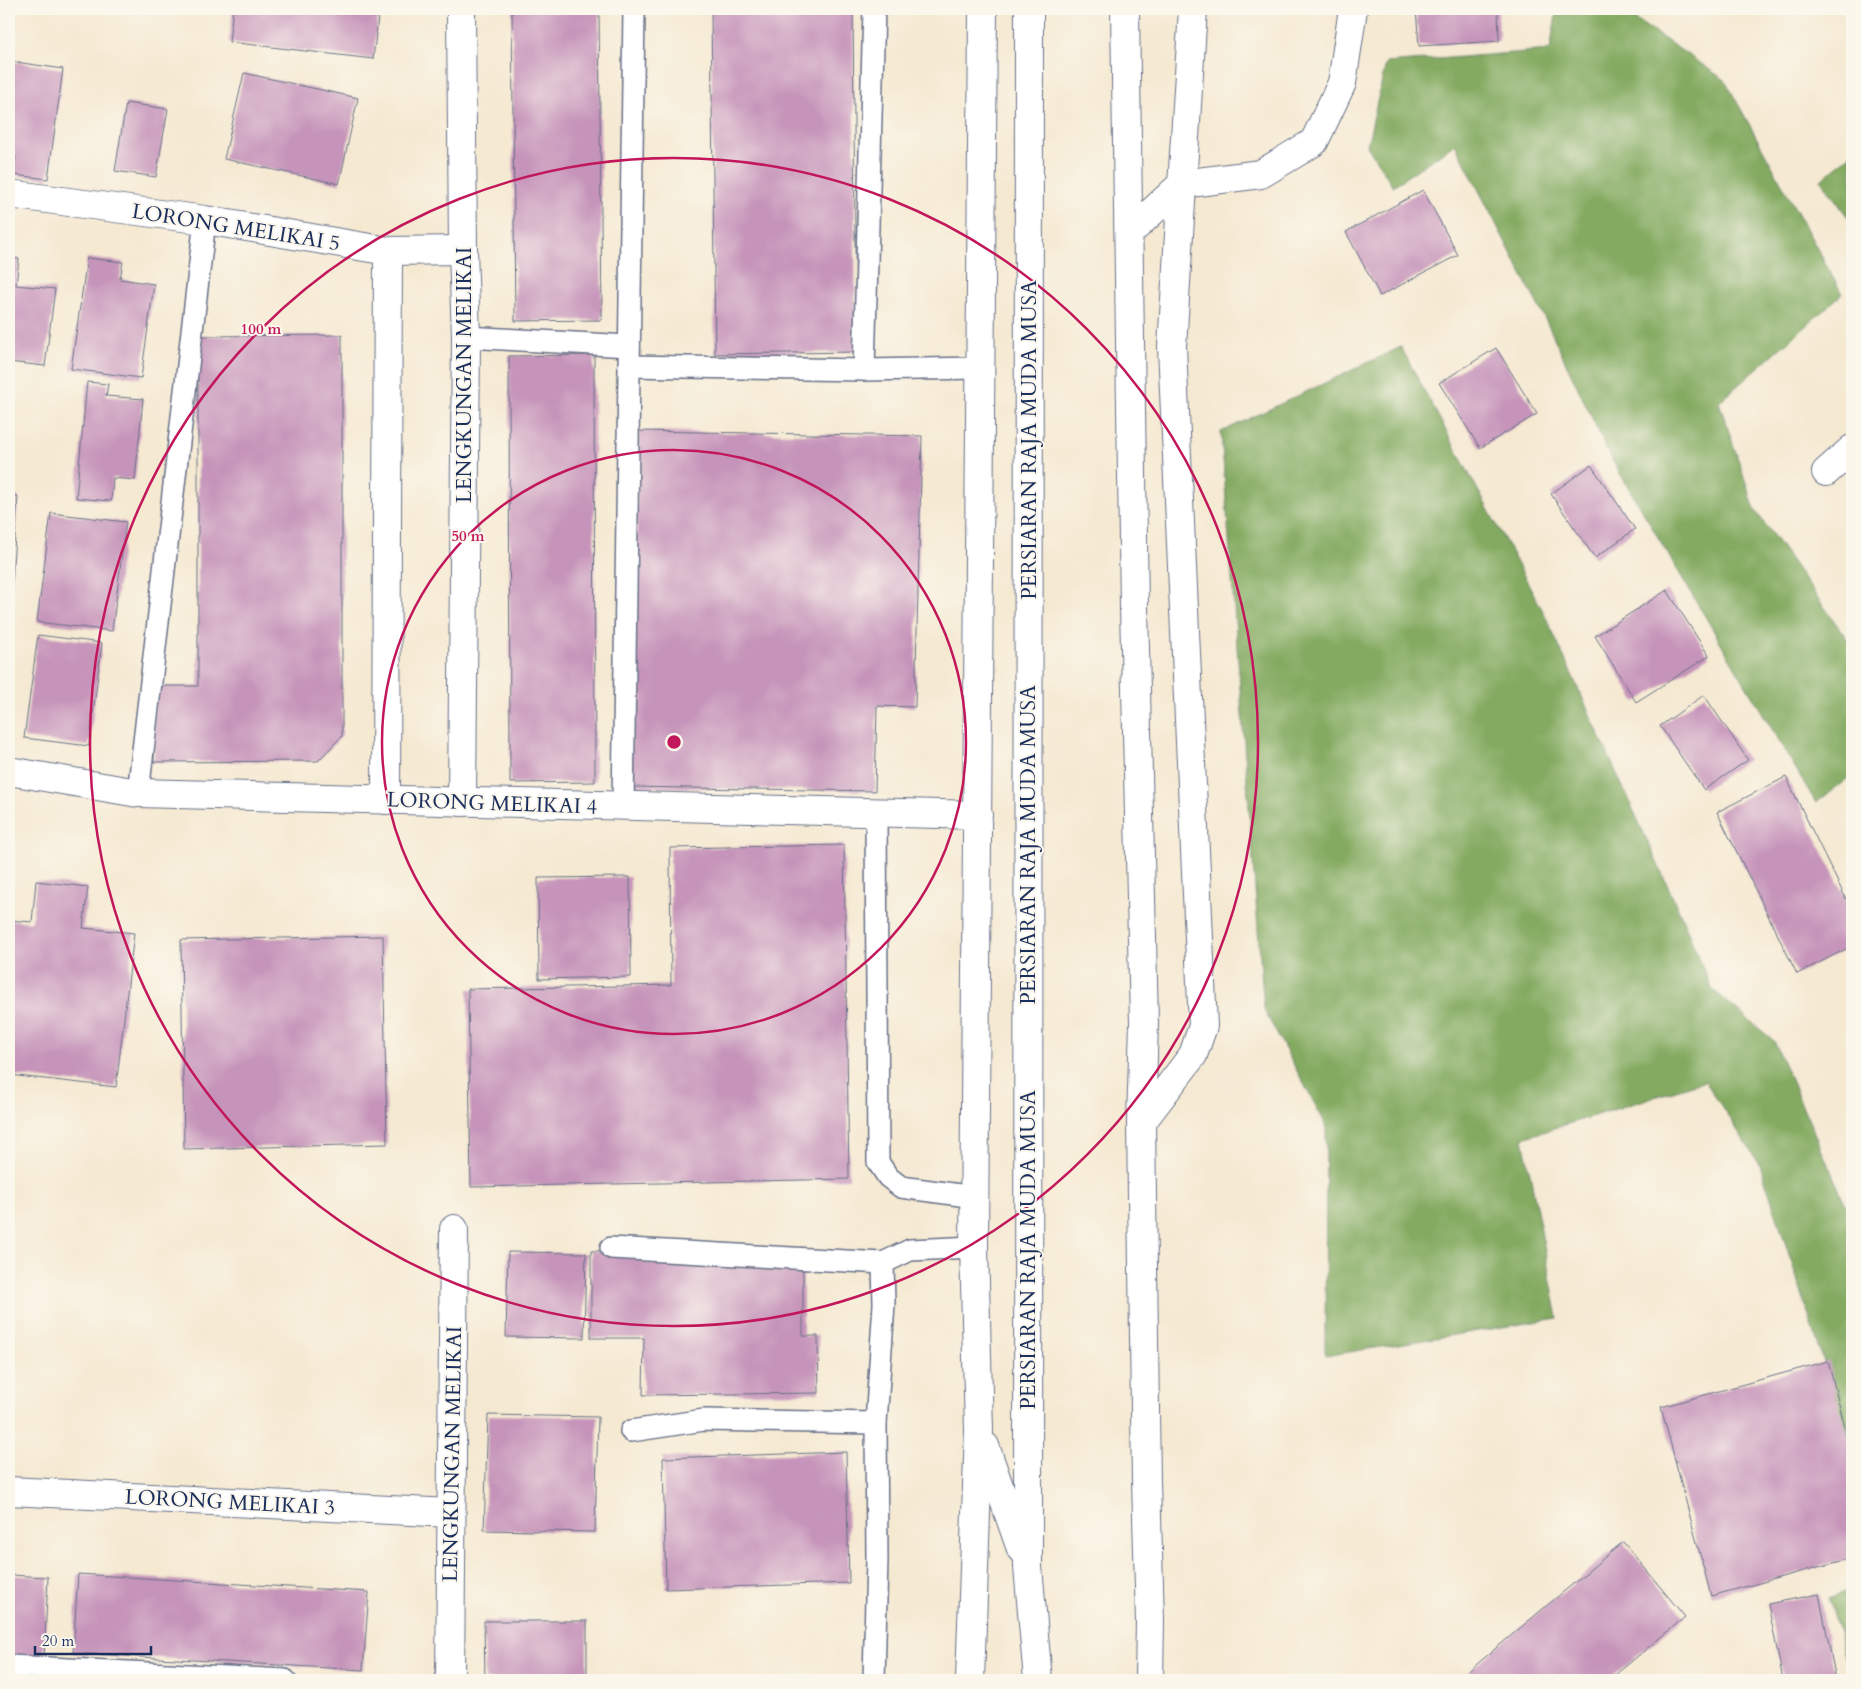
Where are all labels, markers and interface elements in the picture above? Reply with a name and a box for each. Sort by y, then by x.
street label: LORONG MELIKAI 5 [130,197,342,258]
street label: LENGKUNGAN MELIKAI [450,247,479,503]
street label: PERSIARAN RAJA MUDA MUSA [1015,280,1044,600]
text: 100 m [241,319,282,339]
text: 50 m [451,526,485,546]
street label: PERSIARAN RAJA MUDA MUSA [1014,685,1043,1005]
centre of rings [665,733,683,751]
street label: LORONG MELIKAI 4 [386,785,598,822]
street label: PERSIARAN RAJA MUDA MUSA [1014,1090,1043,1410]
street label: LENGKUNGAN MELIKAI [436,1326,469,1582]
street label: LORONG MELIKAI 3 [124,1483,336,1522]
scale bar [35,1624,151,1656]
text: 20 m [42,1631,74,1651]

